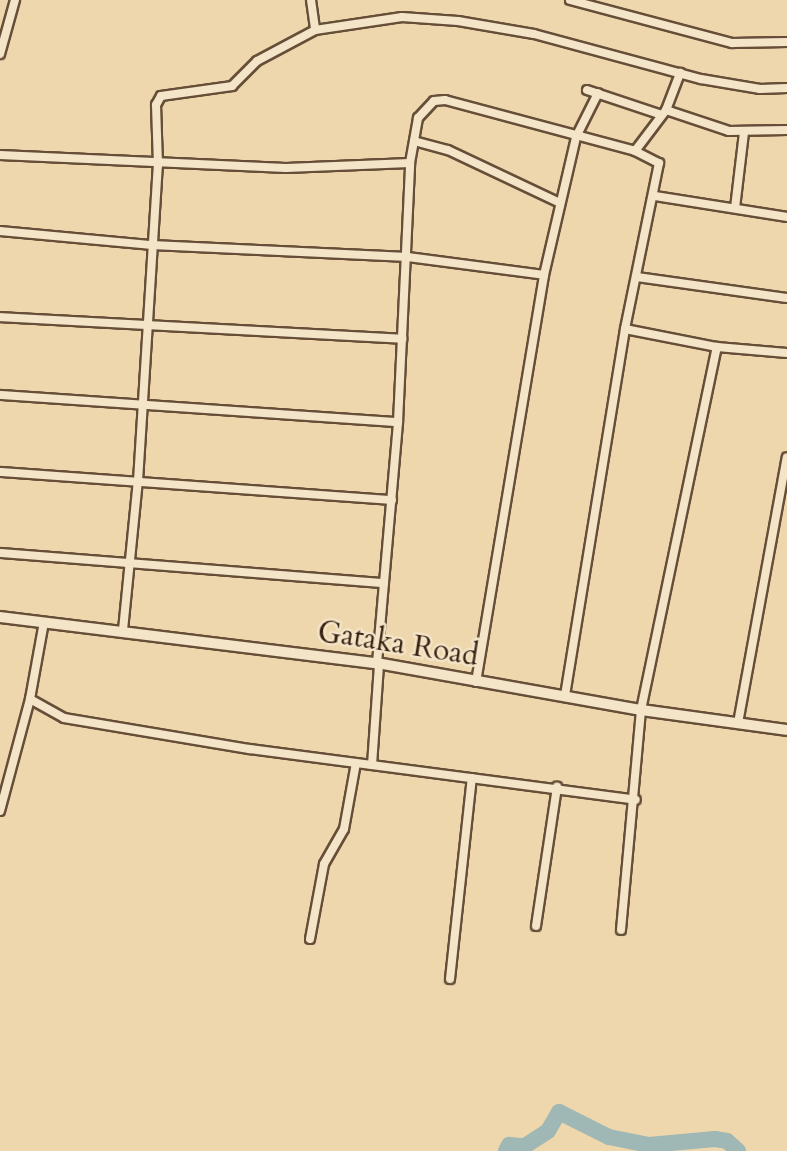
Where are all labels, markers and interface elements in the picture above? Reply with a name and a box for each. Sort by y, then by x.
street label: Gataka Road [315,614,481,674]

